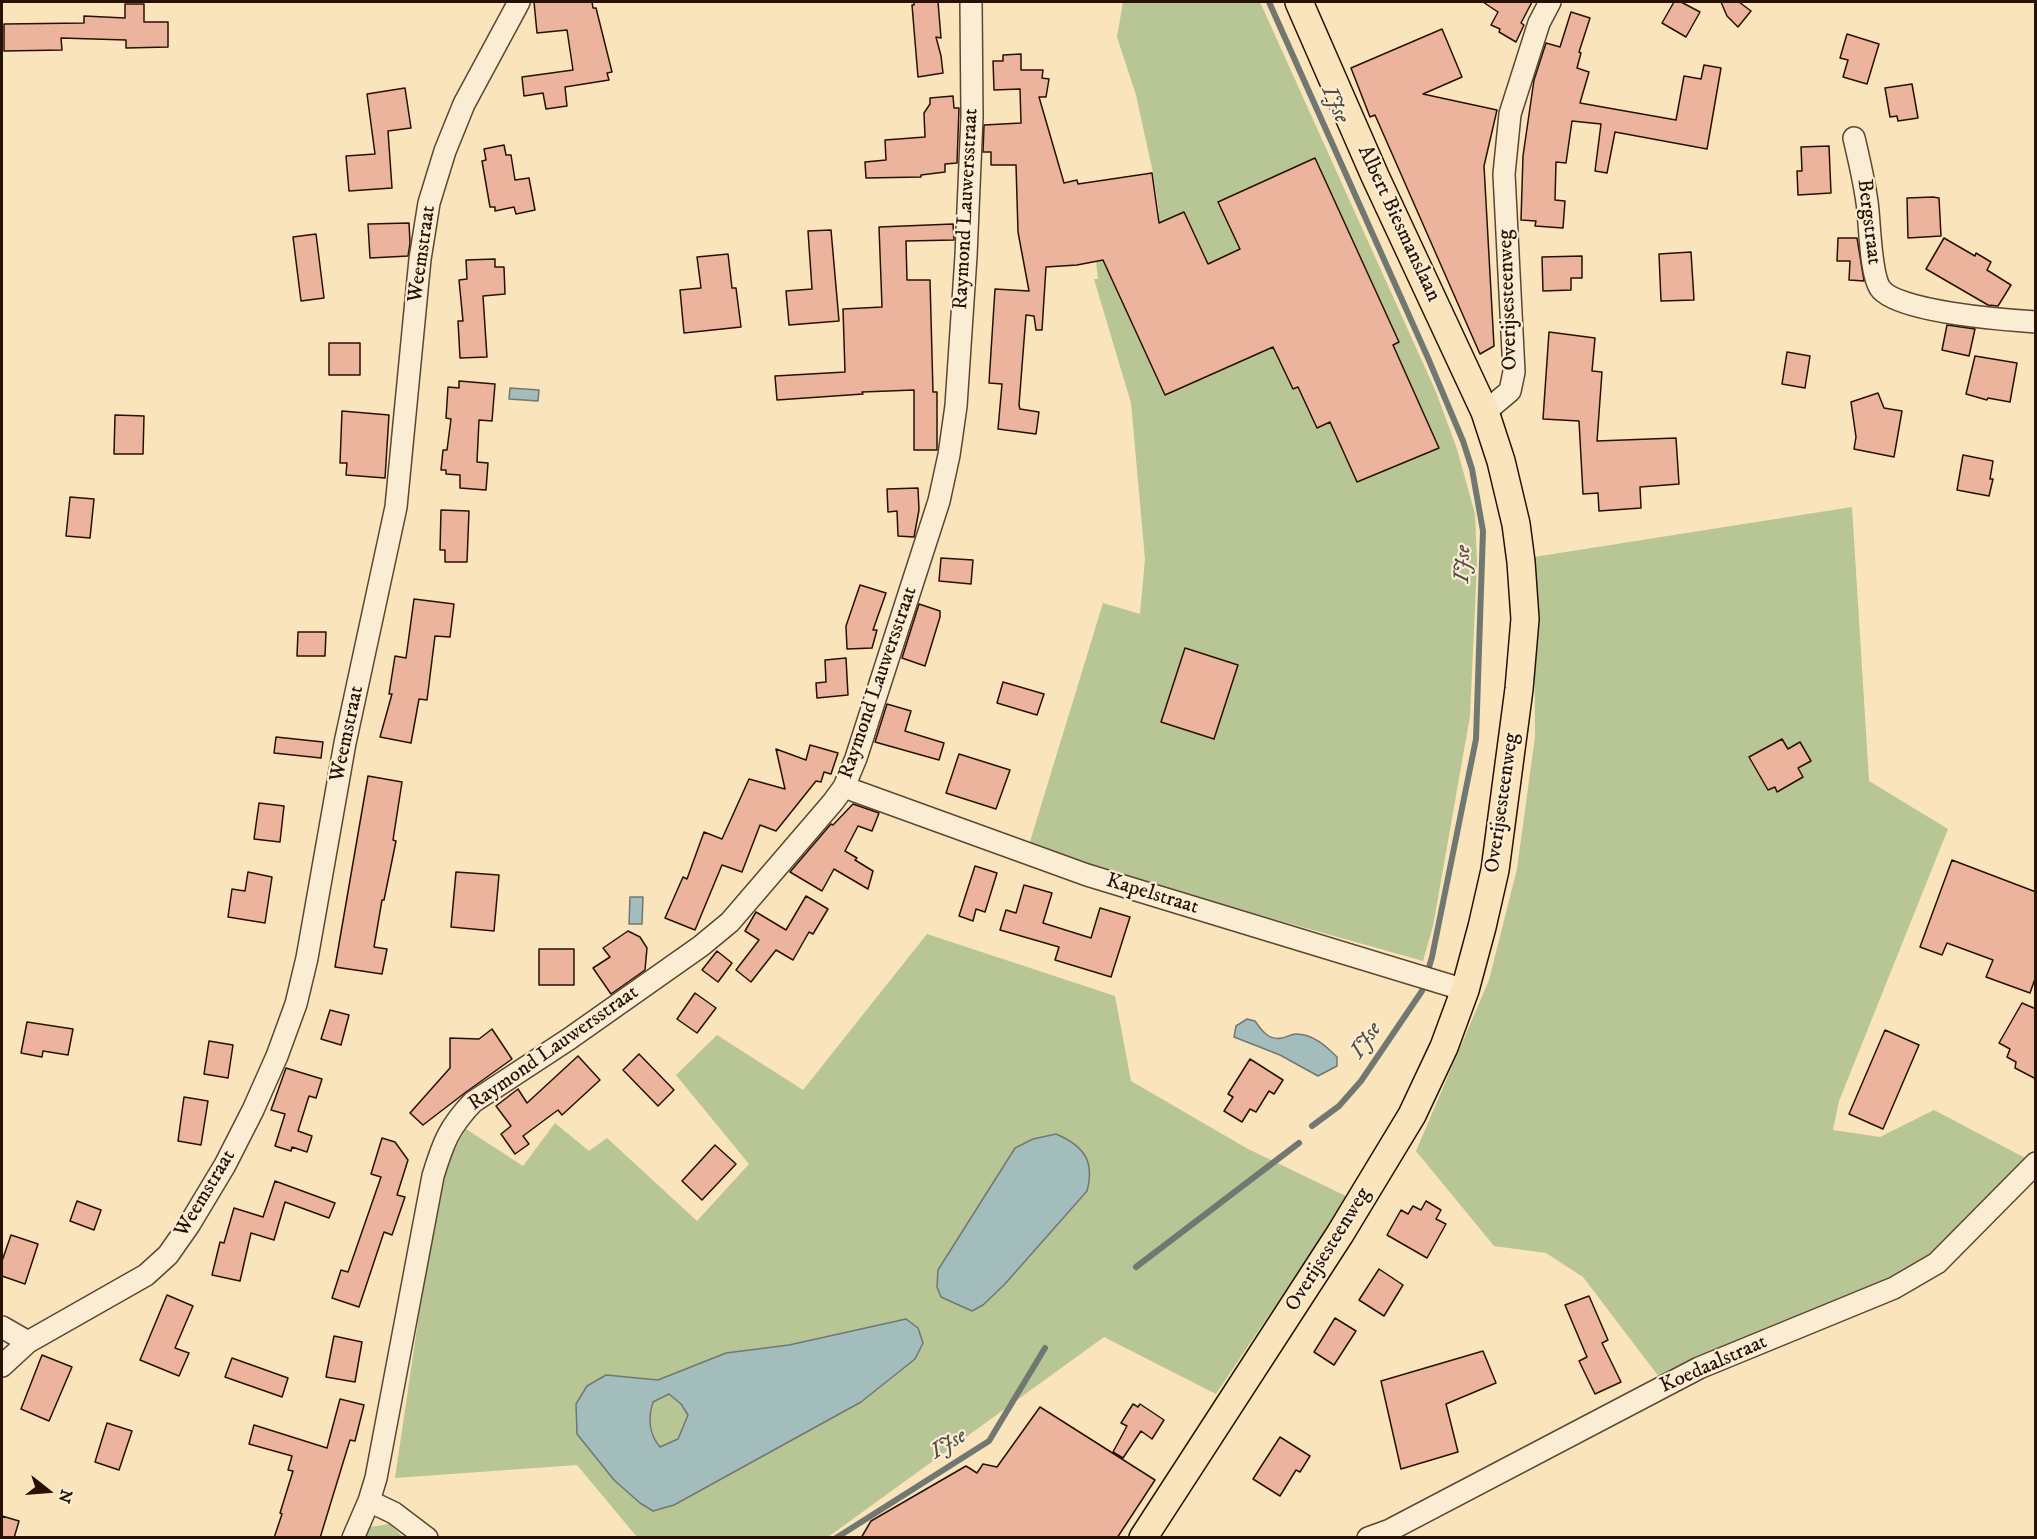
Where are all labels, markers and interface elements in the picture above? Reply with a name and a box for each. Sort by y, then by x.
water label: IJse [1314,83,1354,127]
street label: Raymond Lauwersstraat [949,108,985,310]
street label: Albert Biesmanslaan [1351,142,1445,306]
street label: Bergstraat [1850,178,1886,266]
street label: Weemstraat [404,204,442,304]
street label: Overijsesteenweg [1494,229,1524,371]
water label: IJse [1450,545,1478,583]
street label: Raymond Lauwersstraat [834,584,924,782]
street label: Weemstraat [326,684,370,784]
street label: Overijsesteenweg [1481,731,1525,875]
street label: Kapelstraat [1103,869,1201,921]
street label: Raymond Lauwersstraat [464,981,644,1117]
water label: IJse [1346,1018,1388,1064]
street label: Weemstraat [170,1146,242,1242]
street label: Overijsesteenweg [1281,1184,1377,1316]
street label: Koedaalstraat [1657,1330,1771,1400]
water label: IJse [926,1424,972,1466]
north arrow [18,1461,78,1521]
text: N [54,1487,77,1505]

